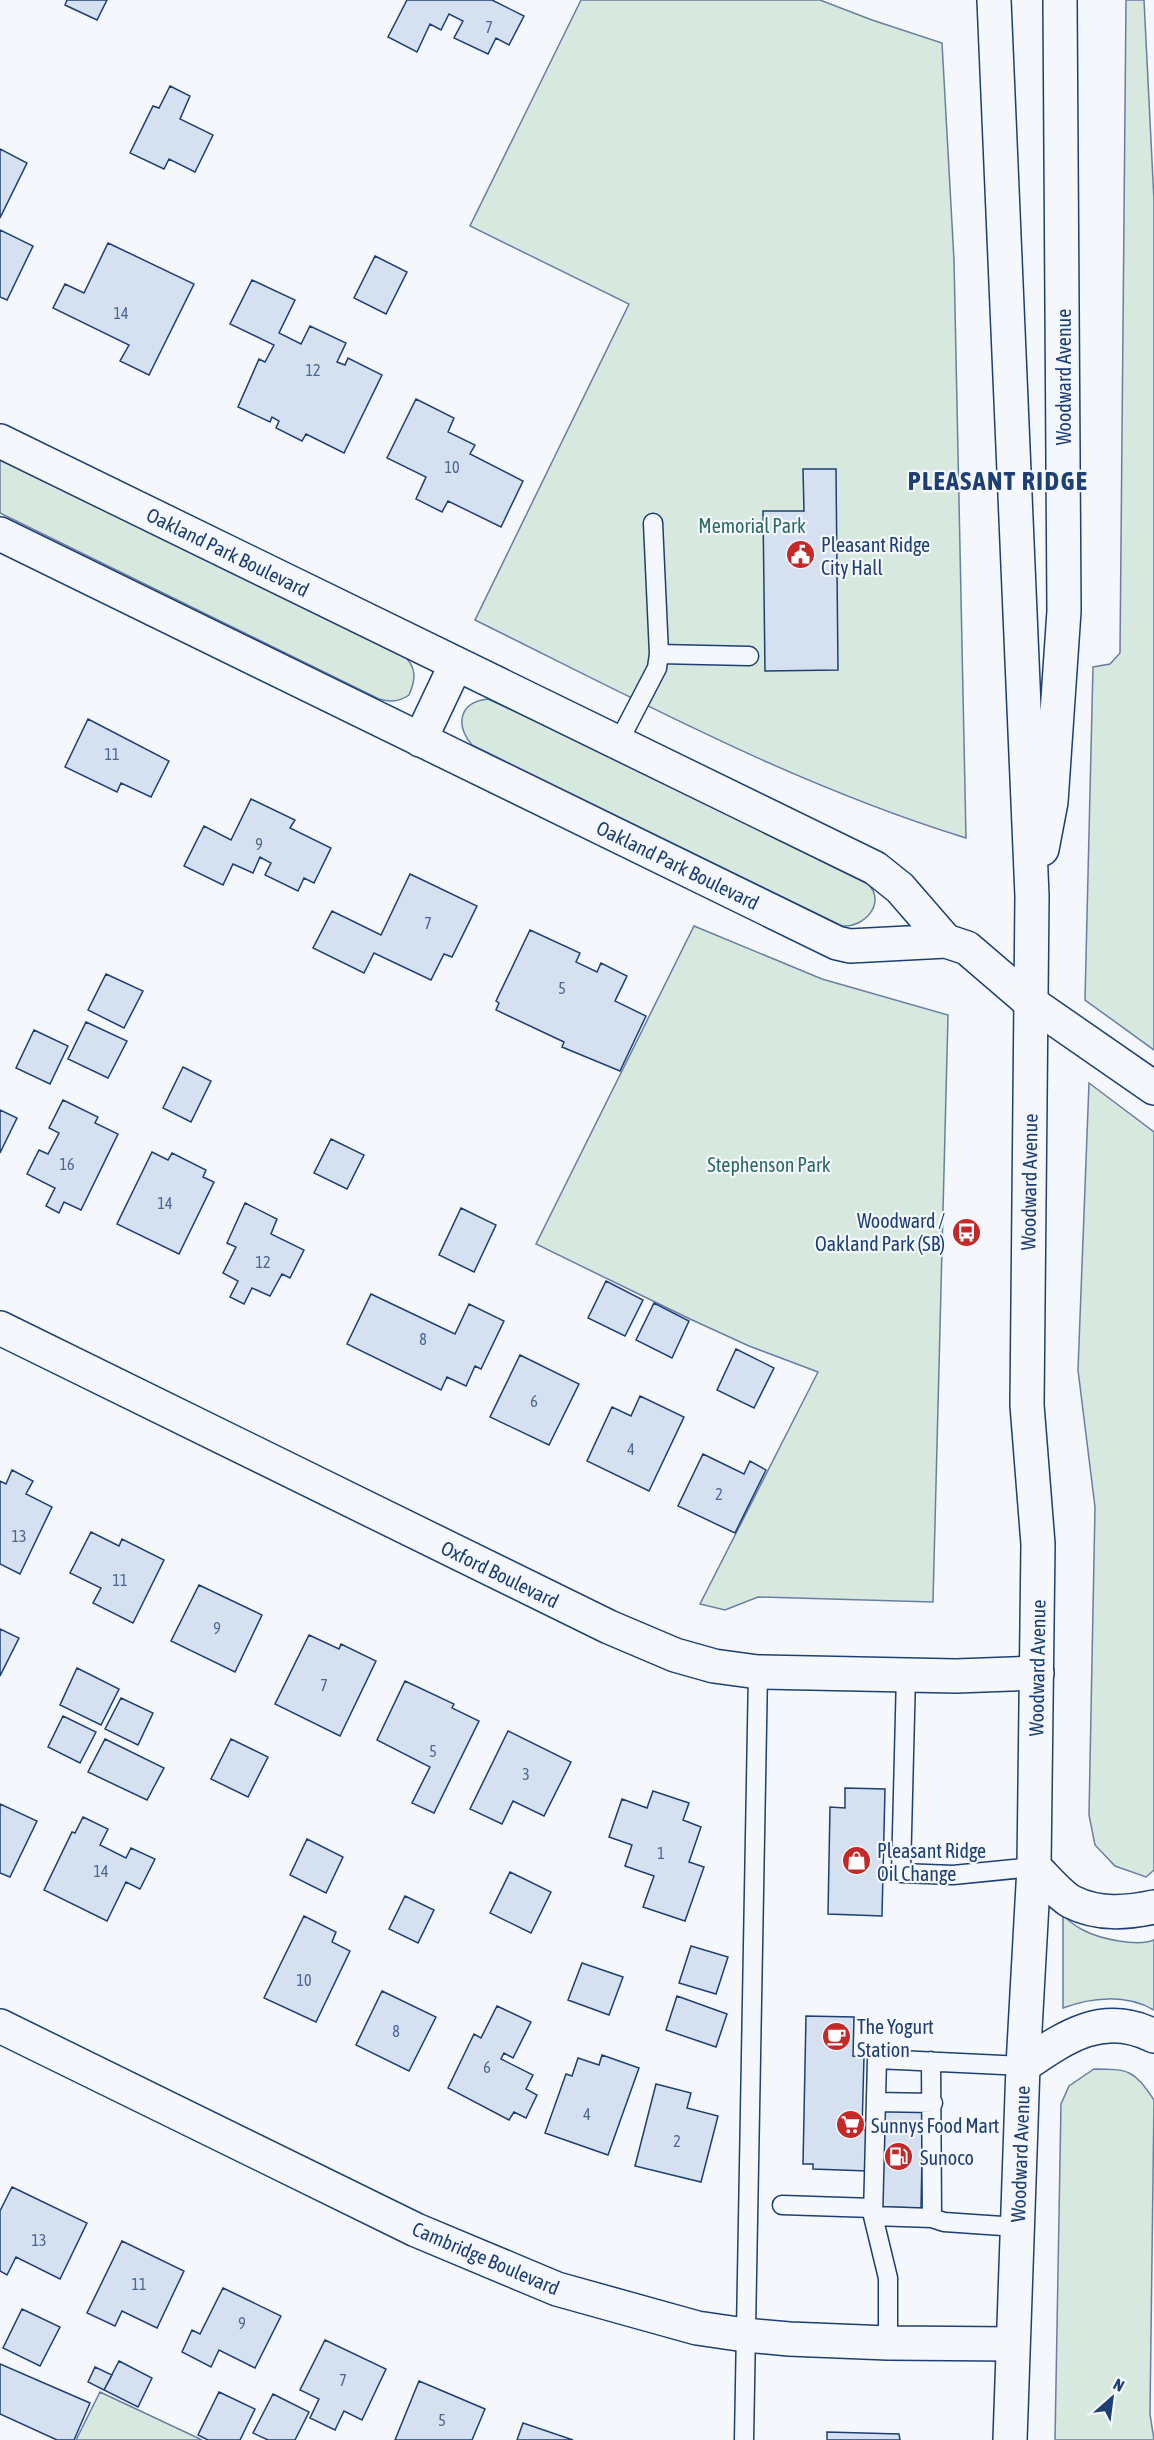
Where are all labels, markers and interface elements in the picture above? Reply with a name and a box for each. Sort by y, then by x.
house number: 7 [485,18,493,36]
house number: 14 [113,304,129,322]
street label: Woodward Avenue [1052,309,1075,445]
house number: 12 [305,361,321,379]
house number: 10 [444,458,460,476]
district label: PLEASANT RIDGE [908,466,1088,496]
street label: Oakland Park Boulevard [143,503,313,601]
park label: Memorial Park [698,514,806,537]
place label: Pleasant Ridge City Hall [821,533,930,579]
public building icon: Pleasant Ridge City Hall [784,539,816,571]
house number: 11 [104,745,120,763]
street label: Oakland Park Boulevard [593,816,763,914]
house number: 9 [255,835,263,853]
house number: 7 [424,914,432,932]
house number: 5 [558,979,566,997]
street label: Woodward Avenue [1016,1113,1042,1251]
park label: Stephenson Park [707,1153,831,1176]
house number: 16 [59,1155,75,1173]
house number: 14 [157,1194,173,1212]
place label: Woodward / Oakland Park (SB) [815,1209,945,1255]
bus stop icon: Woodward / Oakland Park (SB) [950,1216,982,1248]
house number: 12 [255,1253,271,1271]
house number: 8 [419,1330,427,1348]
house number: 6 [530,1392,538,1410]
house number: 4 [627,1440,635,1458]
house number: 2 [715,1485,723,1503]
house number: 13 [11,1527,27,1545]
street label: Oxford Boulevard [437,1536,563,1612]
house number: 11 [112,1571,128,1589]
street label: Woodward Avenue [1024,1599,1050,1737]
house number: 9 [213,1619,221,1637]
house number: 7 [320,1676,328,1694]
house number: 5 [429,1742,437,1760]
house number: 3 [522,1765,530,1783]
place label: Pleasant Ridge Oil Change [877,1839,986,1885]
house number: 1 [657,1844,665,1862]
shop icon: Pleasant Ridge Oil Change [840,1845,872,1877]
house number: 14 [93,1862,109,1880]
house number: 10 [296,1971,312,1989]
place label: The Yogurt Station [857,2015,934,2061]
cafe icon: The Yogurt Station [820,2021,852,2053]
house number: 8 [392,2022,400,2040]
house number: 6 [483,2058,491,2076]
street label: Woodward Avenue [1006,2085,1034,2223]
house number: 4 [583,2105,591,2123]
supermarket icon: Sunnys Food Mart [834,2109,866,2141]
place label: Sunnys Food Mart [871,2114,1000,2137]
house number: 2 [673,2132,681,2150]
fuel station icon: Sunoco [883,2141,915,2173]
place label: Sunoco [920,2146,974,2169]
street label: Cambridge Boulevard [409,2217,563,2299]
house number: 13 [31,2231,47,2249]
house number: 11 [131,2275,147,2293]
house number: 9 [238,2314,246,2332]
north arrow [1082,2368,1142,2428]
house number: 7 [339,2371,347,2389]
text: N [1111,2375,1127,2395]
house number: 5 [438,2411,446,2429]

